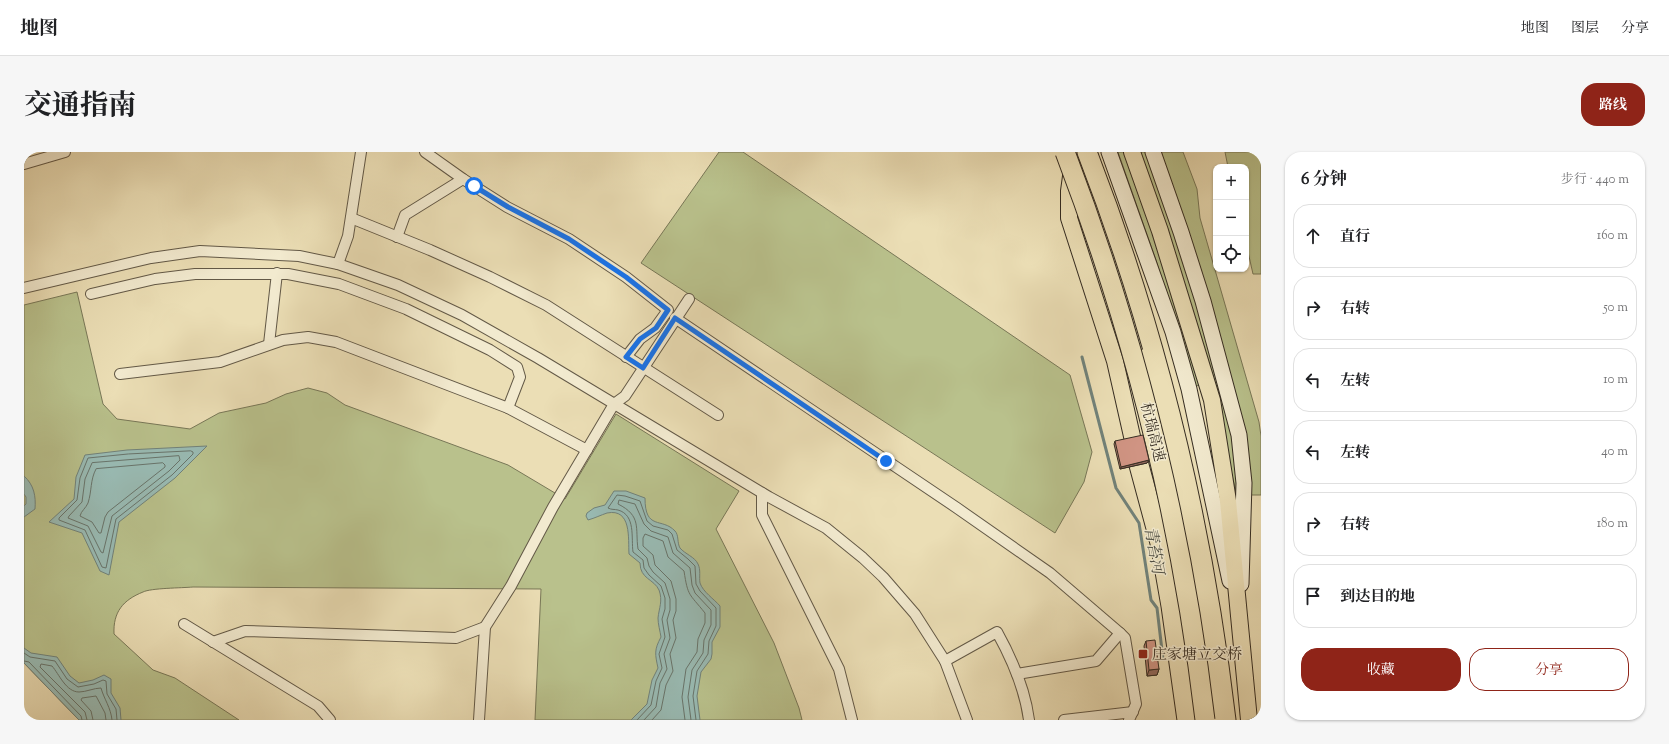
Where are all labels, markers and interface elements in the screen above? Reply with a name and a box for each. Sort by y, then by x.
text: 地图 [20,16,58,43]
text: 地图 [1521,19,1549,39]
text: 图层 [1571,19,1599,39]
text: 分享 [1621,19,1649,39]
button: 路线 [1581,83,1645,126]
text: 交通指南 [24,87,136,127]
map controls [1213,164,1249,272]
button: + [1213,164,1249,200]
text: 6 分钟 [1301,168,1347,192]
text: 步行 · 440 m [1561,171,1629,189]
route start [465,177,483,195]
button: − [1213,200,1249,236]
icon: ahead [1302,225,1324,247]
text: 直行 [1340,227,1370,248]
text: 160 m [1597,227,1628,245]
button: locate [1213,236,1249,272]
icon: right [1302,297,1324,319]
text: 右转 [1340,299,1370,320]
text: 50 m [1603,299,1628,317]
icon: left [1302,369,1324,391]
text: 左转 [1340,371,1370,392]
text: 10 m [1603,371,1628,389]
street label: 杭瑞高速 [1134,401,1169,464]
icon: left [1302,441,1324,463]
text: 左转 [1340,443,1370,464]
text: 40 m [1601,443,1628,461]
route end [877,452,895,470]
icon: right [1302,513,1324,535]
text: 右转 [1340,515,1370,536]
text: 180 m [1597,515,1628,533]
water label: 青苔河 [1137,525,1169,579]
icon: arrive [1302,585,1324,607]
text: 到达目的地 [1340,587,1415,608]
place label: 庄家塘立交桥 [1152,645,1242,666]
marker: 庄家塘立交桥 [1137,648,1149,660]
button: 收藏 [1301,648,1461,691]
button: 分享 [1469,648,1629,691]

